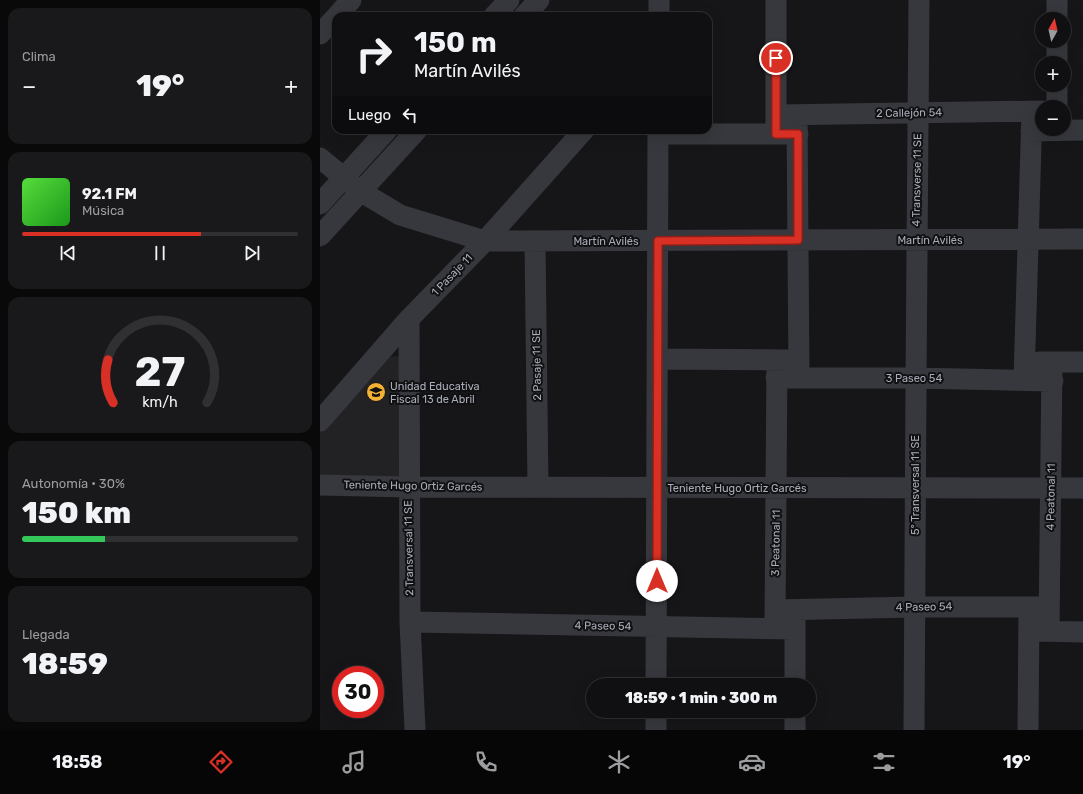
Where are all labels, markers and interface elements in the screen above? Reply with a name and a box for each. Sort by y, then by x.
north arrow [1035,12,1071,48]
map controls [1035,12,1071,136]
text: 150 m [414,26,497,59]
icon: right [348,28,400,80]
pin [759,41,793,75]
icon: arrive [765,47,787,69]
text: Clima [22,49,56,64]
button: + [1035,56,1071,92]
text: Martín Avilés [414,60,521,82]
text: 19° [136,68,184,104]
text: − [22,73,36,100]
text: + [284,73,298,100]
button: − [1035,100,1071,136]
icon: left [399,104,421,126]
text: Luego [348,106,391,124]
street label: 2 Callejón 54 [876,106,942,120]
street label: 4 Transverse 11 SE [910,133,924,227]
text: 92.1 FM [82,185,137,203]
text: Música [82,203,124,218]
street label: Martín Avilés [897,234,963,247]
street label: Martín Avilés [573,235,639,248]
icon: previous [57,242,79,264]
icon: pause [149,242,171,264]
icon: next [241,242,263,264]
street label: 1 Pasaje 11 [429,251,475,299]
street label: 2 Pasaje 11 SE [530,329,544,401]
text: 27 [135,347,185,396]
street label: 3 Paseo 54 [886,372,942,385]
place label: Unidad Educativa Fiscal 13 de Abril [390,380,480,406]
school or university icon: Unidad Educativa Fiscal 13 de Abril [365,381,387,403]
text: km/h [142,394,178,411]
street label: 5° Transversal 11 SE [909,435,922,535]
street label: 4 Peatonal 11 [1044,463,1058,531]
text: Autonomía · 30% [22,476,125,491]
street label: Teniente Hugo Ortiz Garcés [343,478,483,494]
street label: Teniente Hugo Ortiz Garcés [667,482,807,495]
text: 150 km [22,495,131,531]
street label: 2 Transversal 11 SE [402,500,416,596]
street label: 3 Peatonal 11 [769,510,783,576]
position arrow [636,560,678,602]
street label: 4 Paseo 54 [896,600,953,614]
street label: 4 Paseo 54 [575,619,632,633]
text: Llegada [22,627,70,642]
text: 18:59 [22,646,108,682]
speed limit sign: 30 [332,666,384,718]
text: 18:59 · 1 min · 300 m [625,689,777,707]
icon: directions [207,748,235,776]
icon: music [340,748,368,776]
icon: phone [472,748,500,776]
icon: climate [605,748,633,776]
icon: car [738,748,766,776]
icon: filters [870,748,898,776]
text: 18:58 [52,751,103,773]
text: 19° [1003,751,1031,773]

